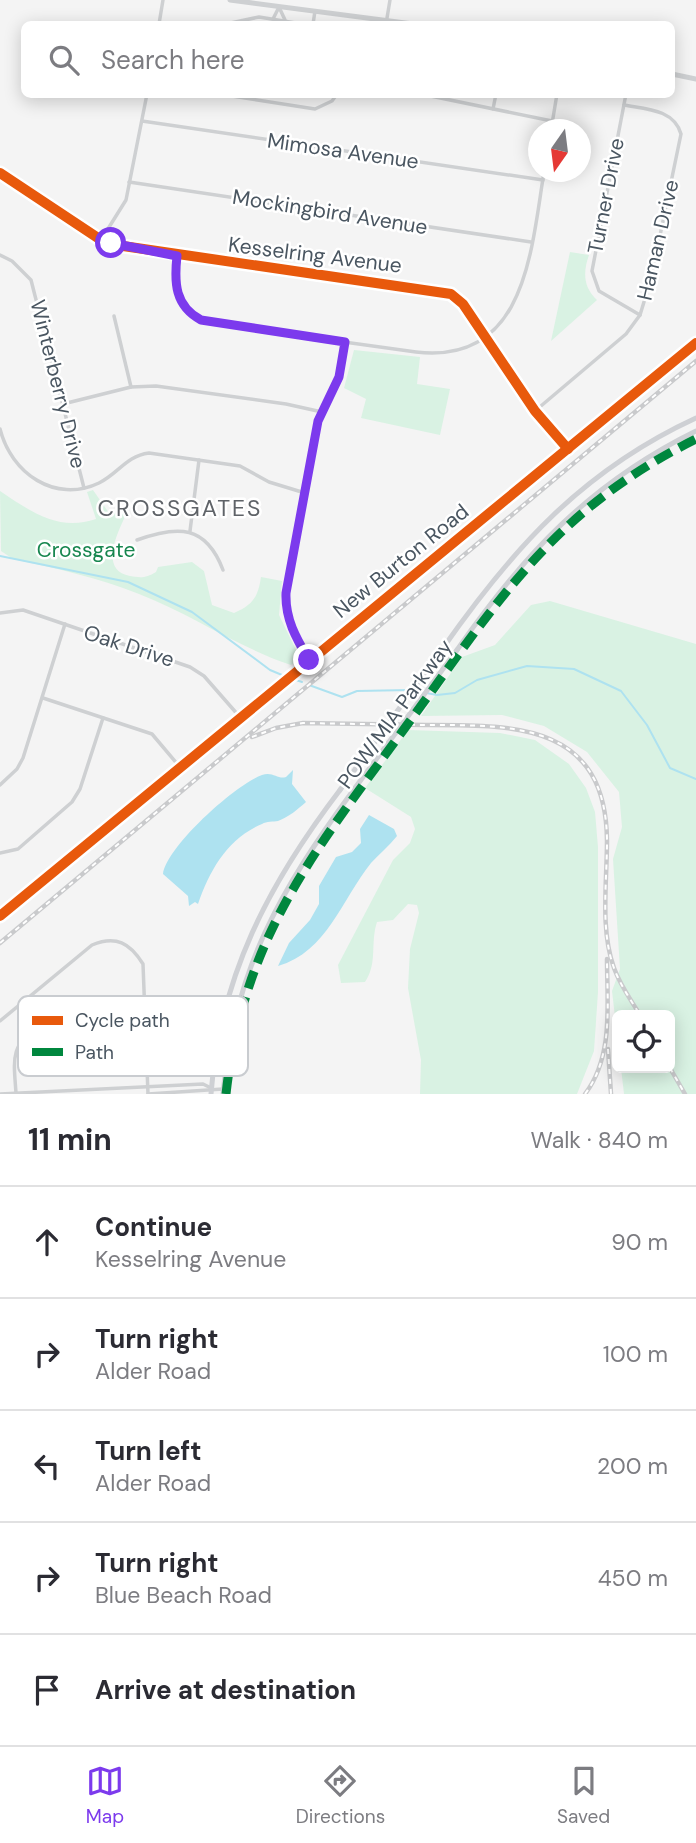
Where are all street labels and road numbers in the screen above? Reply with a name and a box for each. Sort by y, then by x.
street label: Mimosa Avenue [265,127,421,176]
street label: Turner Drive [581,136,631,256]
street label: Haman Drive [630,177,686,303]
street label: Mockingbird Avenue [230,183,430,241]
street label: Kesselring Avenue [227,230,403,280]
street label: Winterberry Drive [24,297,92,471]
street label: New Burton Road [327,498,475,624]
street label: Oak Drive [80,618,178,674]
street label: POW/MIA Parkway [331,633,459,794]

